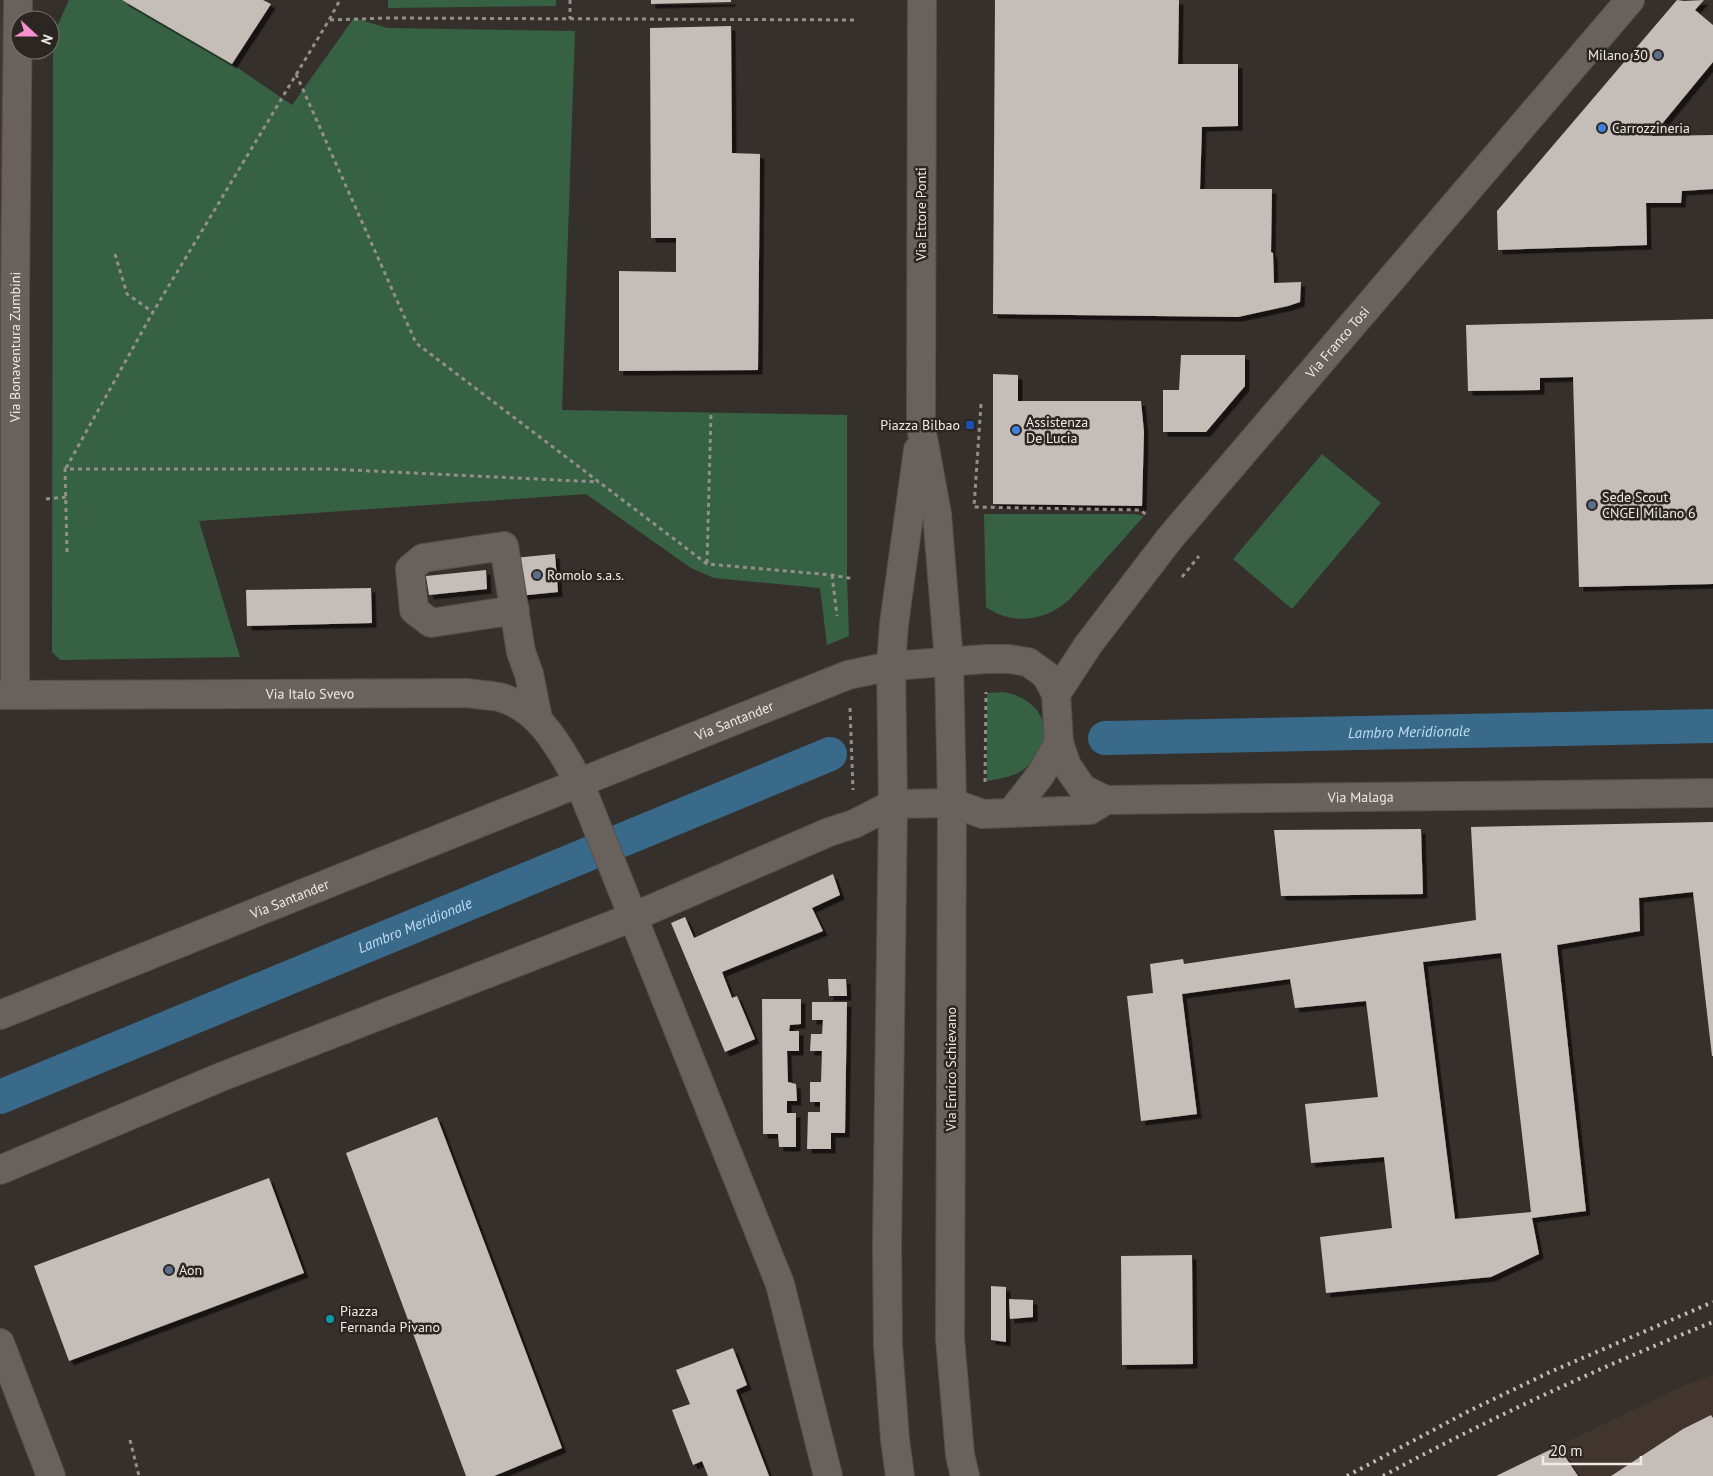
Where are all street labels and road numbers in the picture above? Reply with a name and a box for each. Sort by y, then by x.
street label: Via Ettore Ponti [912,167,930,262]
street label: Via Bonaventura Zumbini [6,272,24,423]
street label: Via Franco Tosi [1301,302,1373,383]
street label: Via Italo Svevo [265,684,354,703]
street label: Via Santander [691,697,776,745]
street label: Via Malaga [1327,788,1394,806]
street label: Via Santander [247,875,332,923]
street label: Via Enrico Schievano [942,1007,960,1132]

